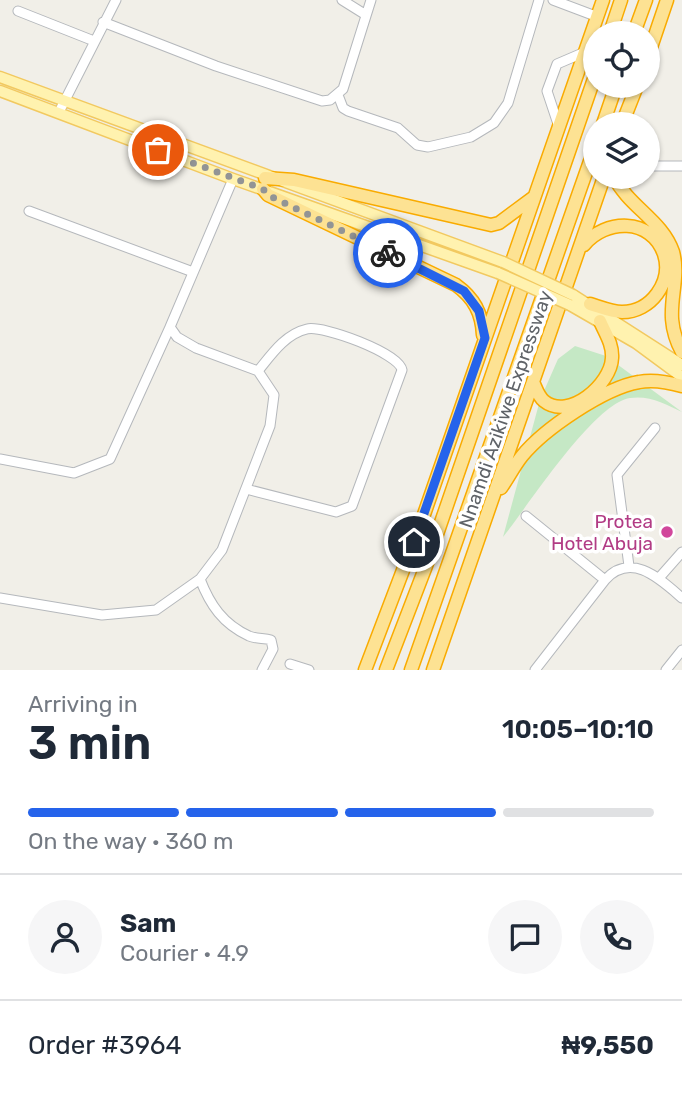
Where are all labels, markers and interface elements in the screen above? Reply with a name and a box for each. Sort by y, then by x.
map controls [583,21,660,189]
button: locate [583,21,660,98]
button: layers [583,112,660,189]
pin [128,120,188,180]
icon: bag [139,131,177,169]
courier [353,218,423,288]
icon: bike [369,234,407,272]
street label: Nnamdi Azikiwe Expressway [454,288,557,531]
place label: Protea Hotel Abuja [551,510,653,555]
pin [384,512,444,572]
icon: home [395,523,433,561]
marker: Protea Hotel Abuja [659,524,675,540]
text: Arriving in [28,690,138,718]
text: 10:05–10:10 [502,714,654,745]
text: 3 min [28,716,151,771]
text: On the way · 360 m [28,827,234,855]
button: person [28,900,102,974]
button: chat [488,900,562,974]
button: phone [580,900,654,974]
text: Sam [120,908,176,939]
text: Courier · 4.9 [120,939,249,967]
text: Order #3964 [28,1030,182,1061]
text: ₦9,550 [561,1030,654,1061]

